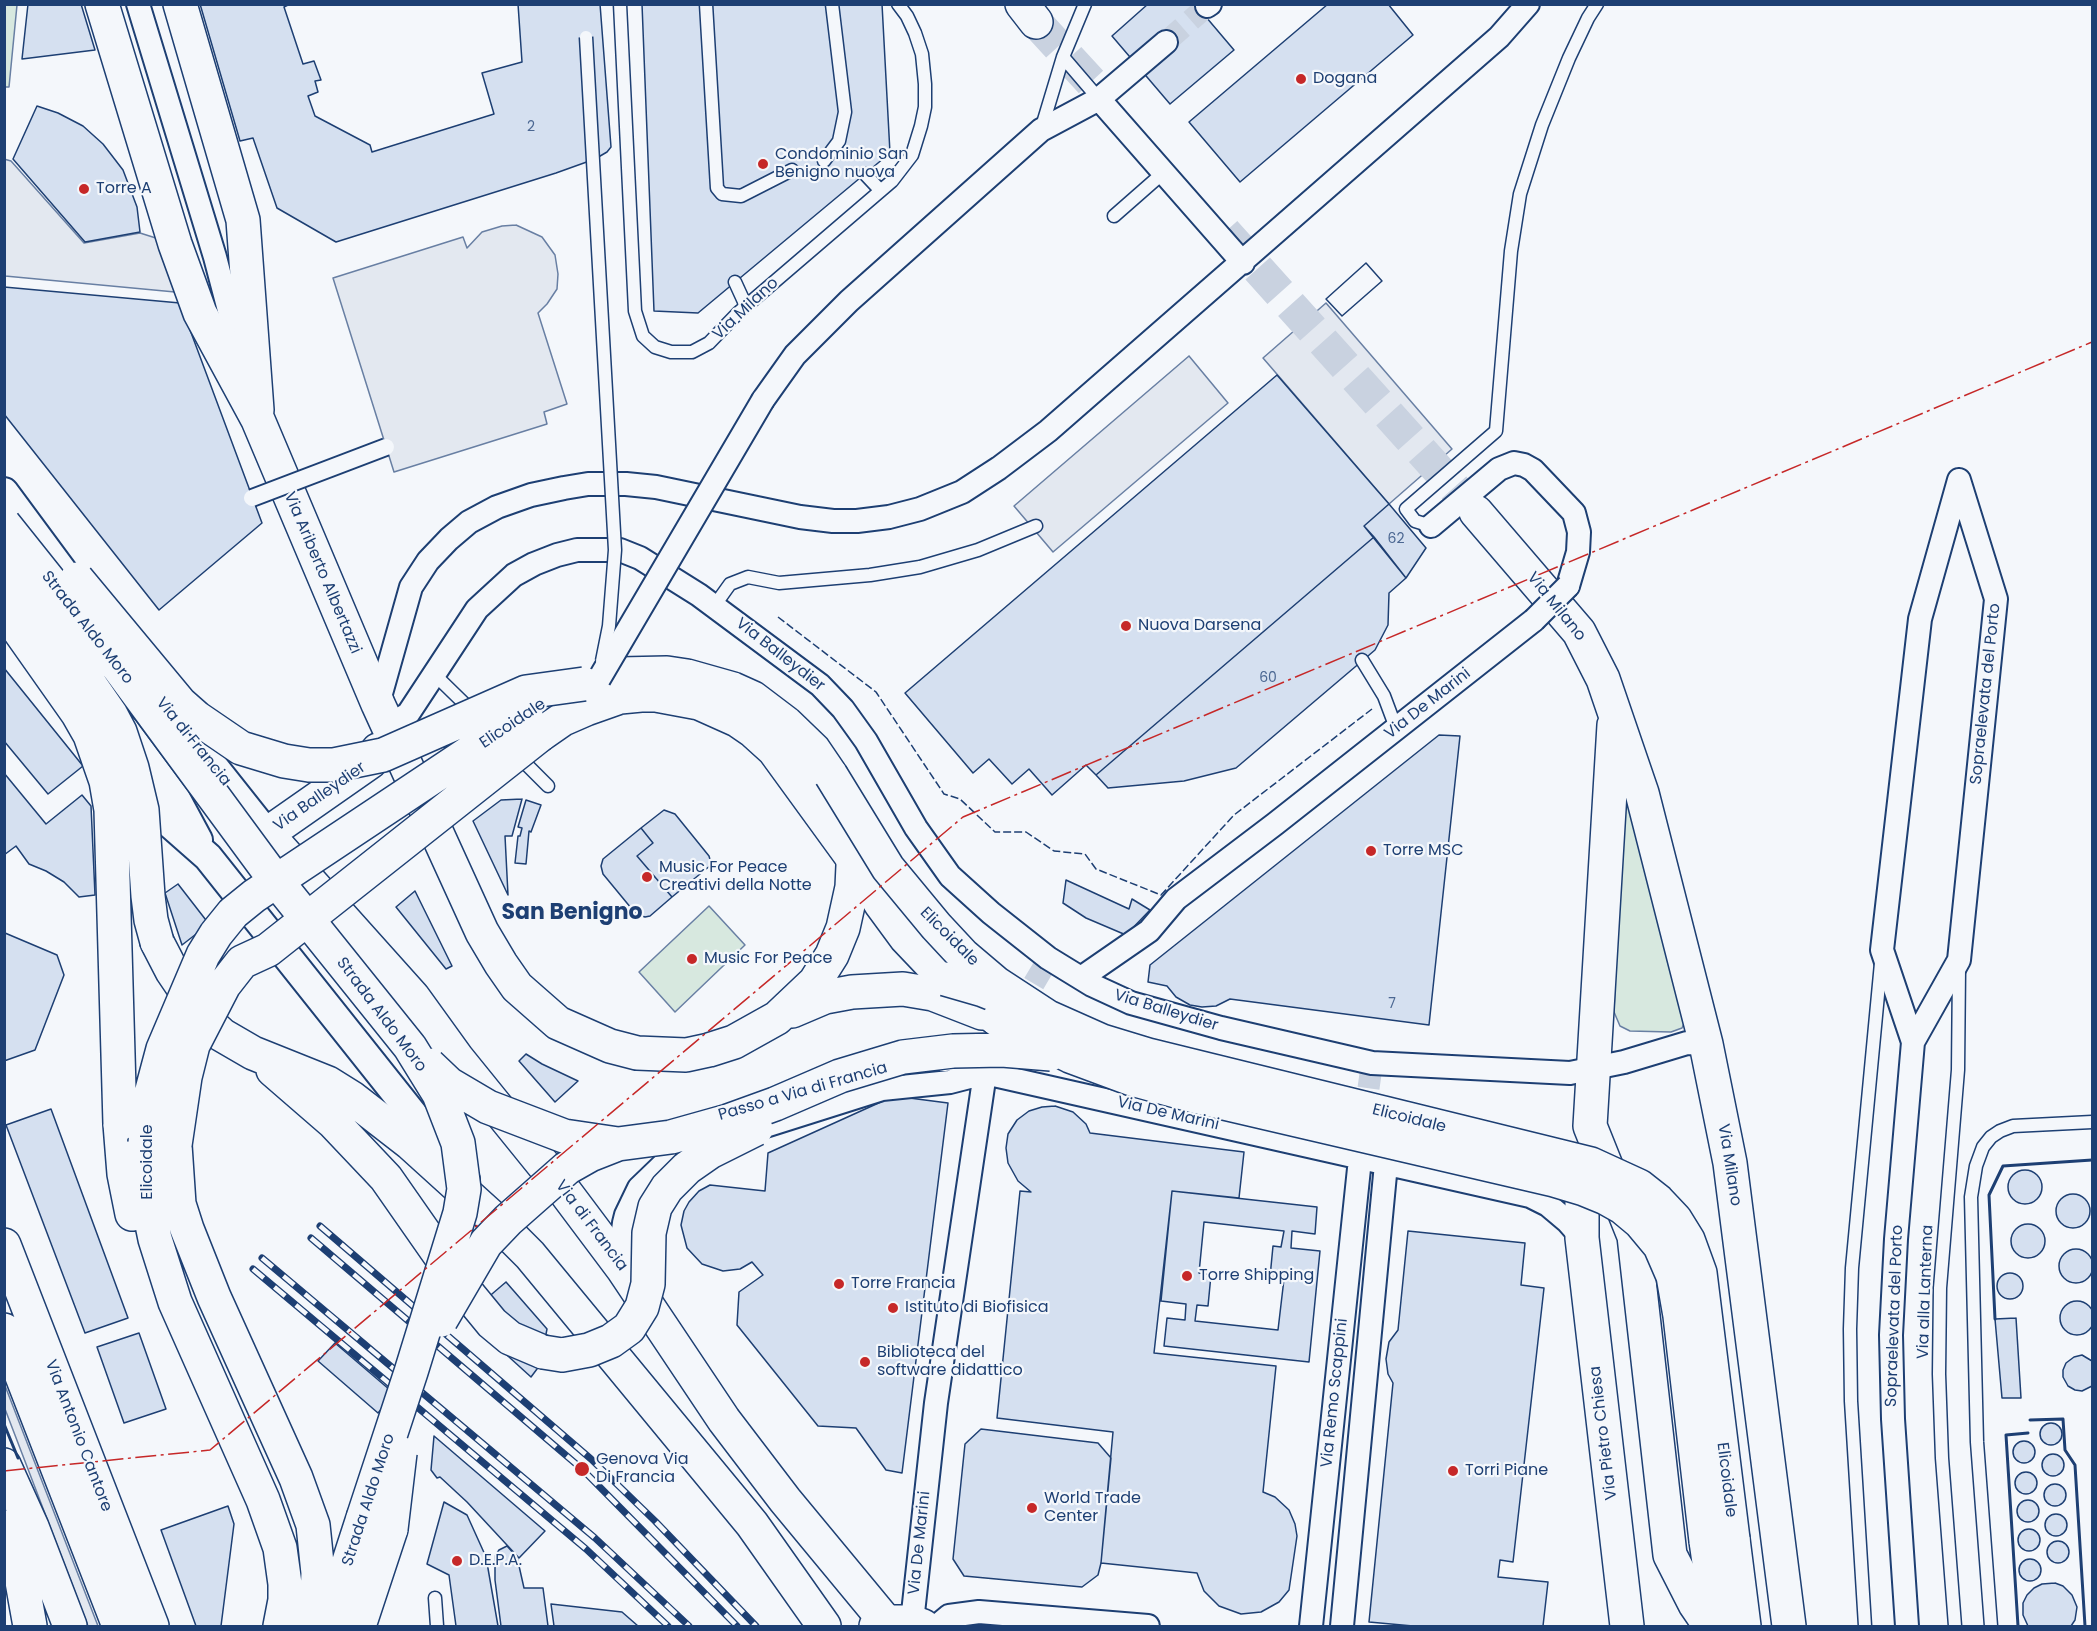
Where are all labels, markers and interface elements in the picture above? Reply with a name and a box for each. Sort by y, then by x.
place label: Dogana [1313,69,1377,89]
marker: Dogana [1294,72,1308,86]
house number: 2 [527,119,535,135]
place label: Condominio San Benigno nuova [775,145,908,183]
marker: Condominio San Benigno nuova [756,157,770,171]
place label: Torre A [96,179,152,199]
marker: Torre A [77,182,91,196]
street label: Via Milano [709,274,783,344]
street label: Via Ariberto Albertazzi [279,489,365,657]
house number: 62 [1388,531,1404,547]
street label: Strada Aldo Moro [37,568,137,688]
street label: Via Milano [1522,569,1590,645]
street label: Sopraelevata del Porto [1967,602,2005,786]
street label: Via Balleydier [732,614,828,696]
place label: Nuova Darsena [1138,616,1261,636]
marker: Nuova Darsena [1119,619,1133,633]
street label: Via De Marini [1381,664,1475,744]
house number: 60 [1259,670,1277,686]
street label: Via di Francia [151,694,235,790]
street label: Elicoidale [476,695,550,753]
street label: Via Balleydier [270,758,370,836]
place label: Torre MSC [1383,841,1464,861]
marker: Torre MSC [1364,844,1378,858]
place label: Music For Peace Creativi della Notte [659,858,812,896]
marker: Music For Peace Creativi della Notte [640,870,654,884]
district label: San Benigno [501,900,643,926]
street label: Elicoidale [916,904,982,970]
place label: Music For Peace [704,949,832,969]
marker: Music For Peace [685,952,699,966]
street label: Strada Aldo Moro [332,954,430,1076]
street label: Via Balleydier [1112,986,1220,1036]
house number: 7 [1388,996,1396,1012]
street label: Passo a Via di Francia [716,1059,890,1125]
street label: Via De Marini [1115,1093,1221,1135]
street label: Elicoidale [1370,1101,1448,1137]
street label: Via Milano [1713,1123,1745,1207]
street label: Elicoidale [138,1124,158,1200]
street label: Via di Francia [551,1177,631,1275]
street label: Sopraelevata del Porto [1882,1225,1908,1407]
street label: Via alla Lanterna [1914,1225,1938,1359]
place label: Torre Shipping [1199,1266,1314,1286]
marker: Torre Shipping [1180,1269,1194,1283]
place label: Torre Francia [851,1274,956,1294]
marker: Torre Francia [832,1277,846,1291]
place label: Istituto di Biofisica [905,1298,1048,1318]
marker: Istituto di Biofisica [886,1301,900,1315]
street label: Via Remo Scappini [1318,1317,1352,1469]
place label: Biblioteca del software didattico [877,1343,1023,1381]
marker: Biblioteca del software didattico [858,1355,872,1369]
street label: Via Antonio Cantore [40,1357,116,1515]
street label: Via Pietro Chiesa [1586,1365,1622,1501]
street label: Strada Aldo Moro [339,1431,399,1569]
street label: Elicoidale [1712,1441,1740,1519]
place label: Genova Via Di Francia [596,1450,688,1488]
marker: Genova Via Di Francia [573,1460,591,1478]
place label: Torri Piane [1465,1461,1548,1481]
marker: Torri Piane [1446,1464,1460,1478]
place label: World Trade Center [1044,1489,1141,1527]
street label: Via De Marini [905,1490,935,1596]
marker: World Trade Center [1025,1501,1039,1515]
place label: D.E.P.A. [469,1551,522,1571]
marker: D.E.P.A. [450,1554,464,1568]

